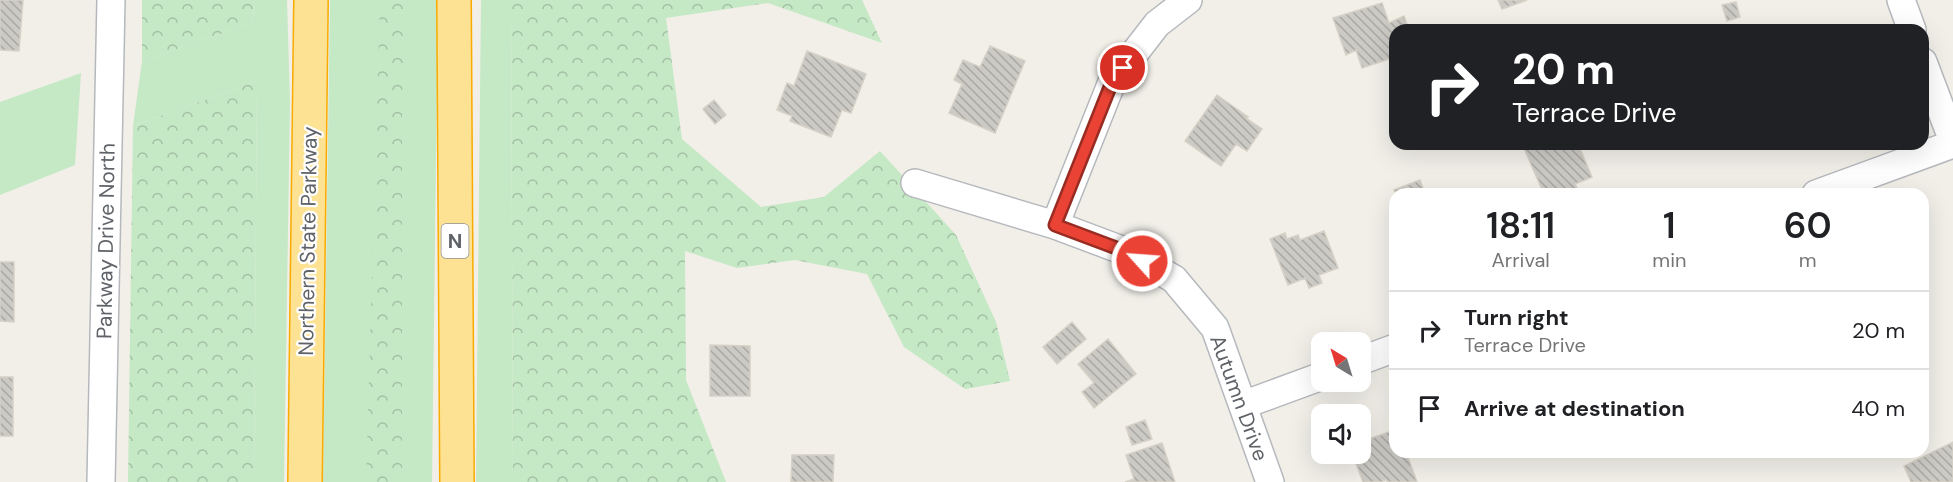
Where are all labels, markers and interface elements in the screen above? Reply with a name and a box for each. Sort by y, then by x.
pin [1097,42,1148,93]
text: 20 m [1512,42,1615,97]
icon: right [1413,48,1491,126]
icon: arrive [1106,51,1139,84]
text: Terrace Drive [1512,95,1677,130]
street label: Northern State Parkway [292,126,324,356]
street label: Parkway Drive North [90,143,122,339]
text: 18:11 [1486,202,1555,249]
text: 1 [1663,202,1676,249]
text: 60 [1784,202,1832,249]
road number: N [442,224,468,258]
position arrow [1110,229,1174,293]
text: Arrival [1492,247,1550,273]
text: min [1652,247,1686,273]
text: m [1799,247,1817,273]
text: Turn right [1464,303,1569,332]
icon: right [1413,314,1446,347]
text: 20 m [1852,316,1905,345]
street label: Autumn Drive [1203,331,1275,465]
north arrow [1311,332,1371,392]
map controls [1311,332,1371,464]
text: Terrace Drive [1464,332,1586,358]
icon: arrive [1413,392,1446,425]
text: Arrive at destination [1464,394,1685,423]
text: 40 m [1851,394,1905,423]
button: sound [1311,404,1371,464]

